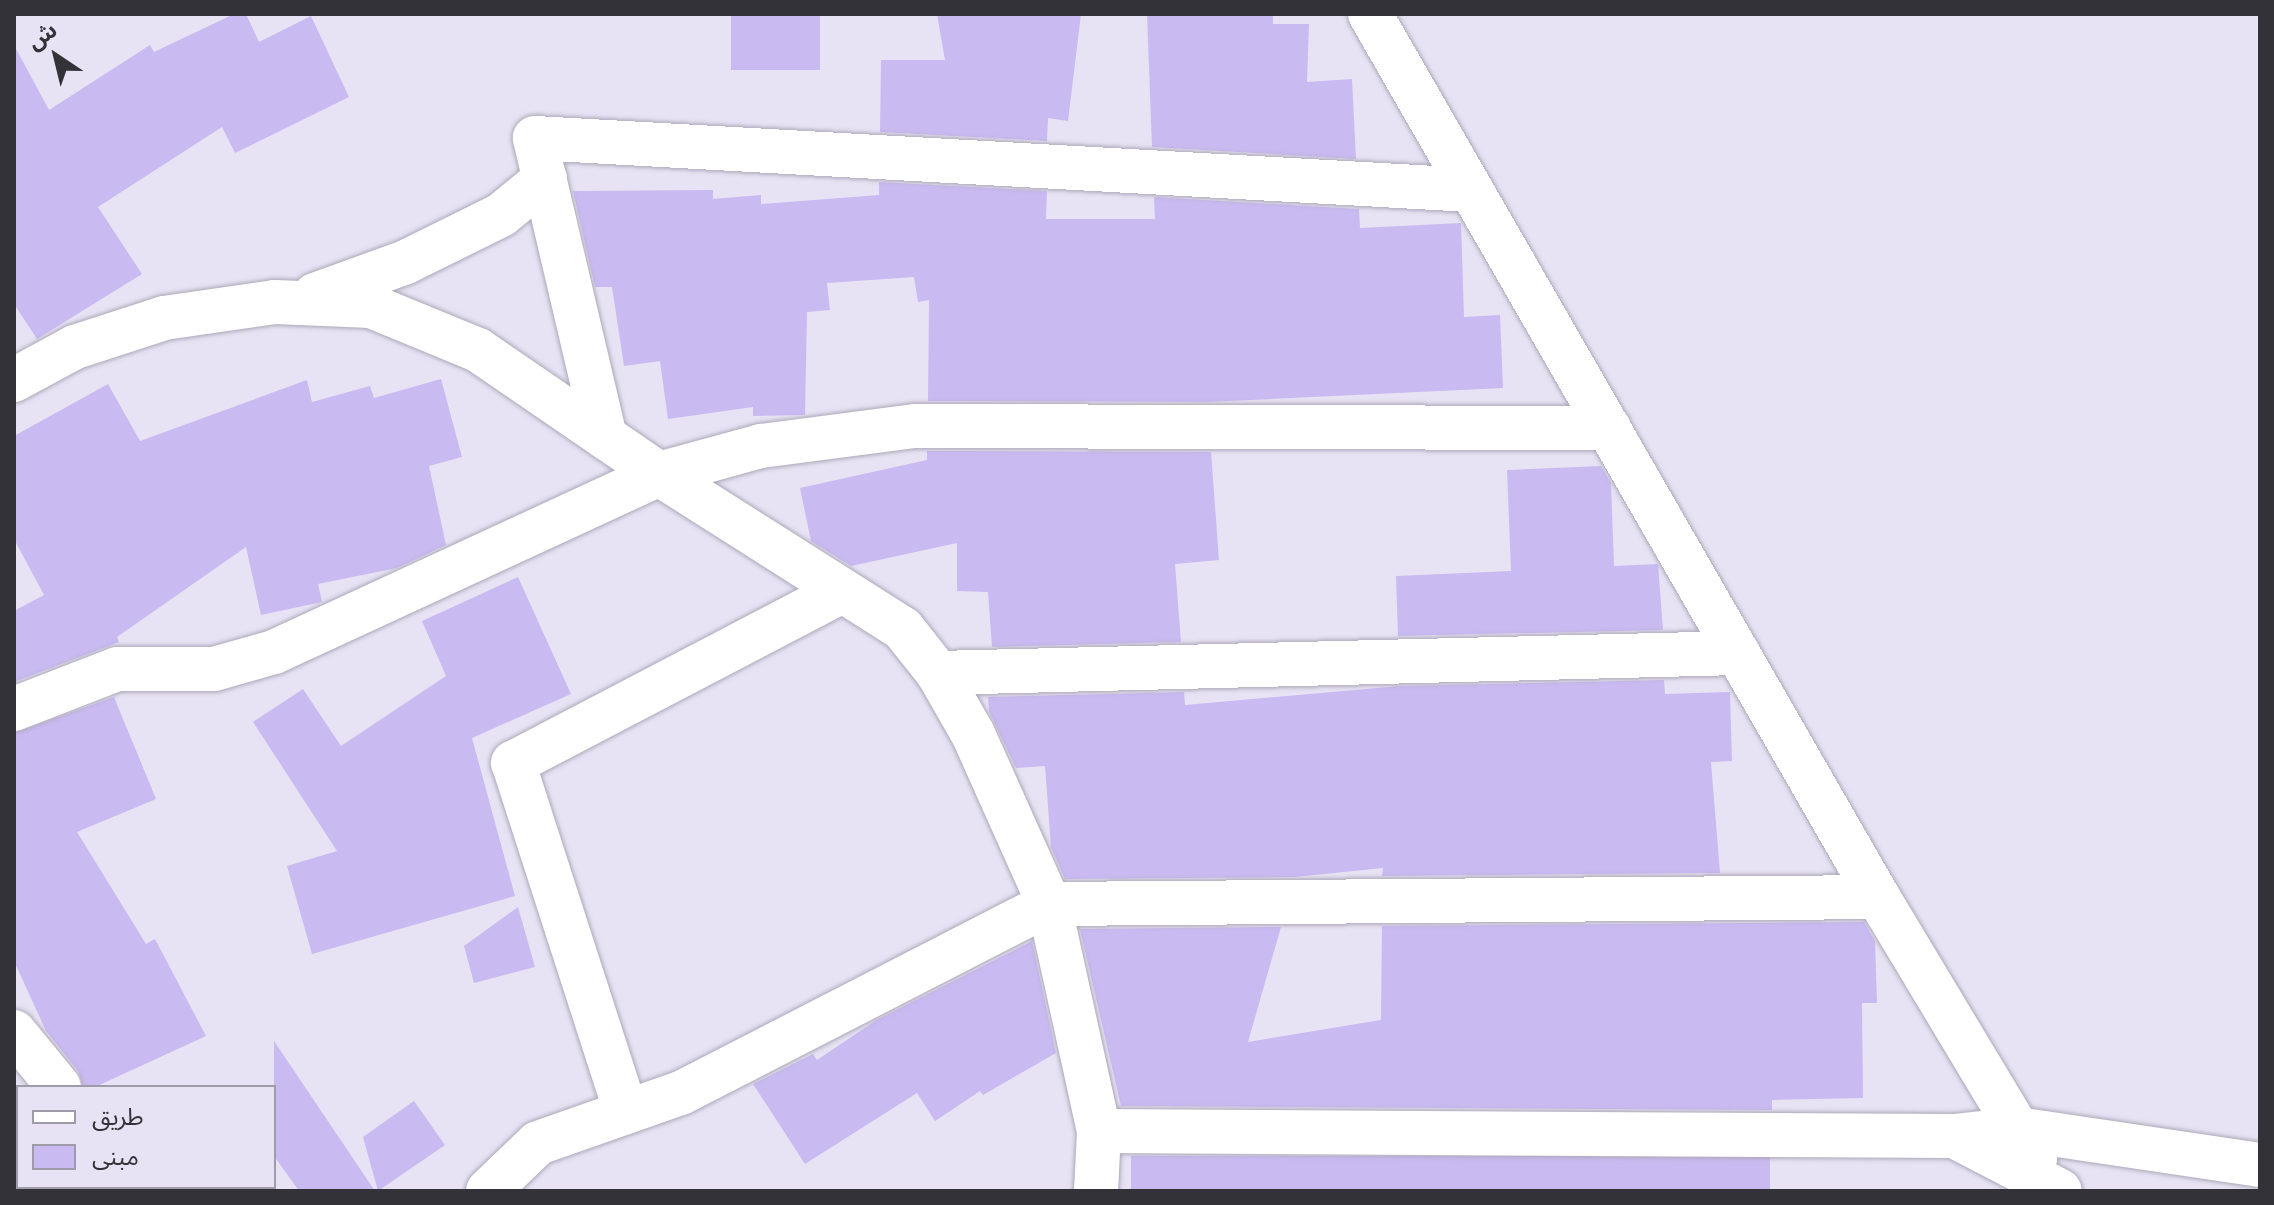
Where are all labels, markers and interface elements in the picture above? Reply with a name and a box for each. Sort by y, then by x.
text: ش [21,15,63,57]
north arrow [16,16,96,96]
legend [16,1085,276,1189]
text: طريق [92,1100,144,1133]
text: مبنى [92,1140,139,1173]

